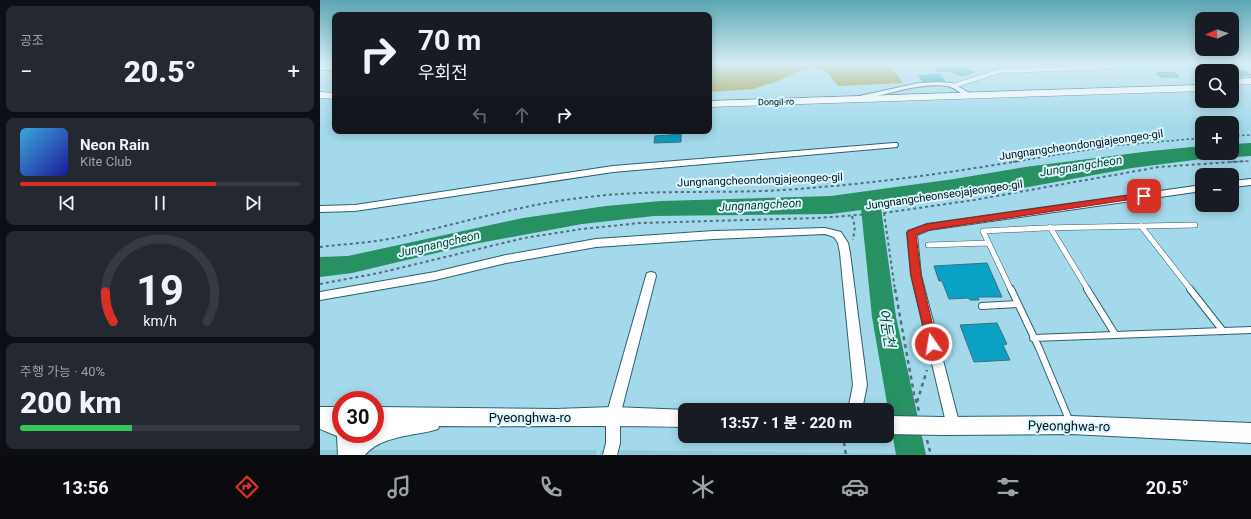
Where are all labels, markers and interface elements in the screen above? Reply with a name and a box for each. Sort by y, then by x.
north arrow [1195,12,1239,56]
map controls [1195,12,1239,212]
text: 70 m [418,24,481,57]
icon: right [352,28,404,80]
text: 공조 [20,33,44,48]
text: 20.5° [124,54,196,89]
text: − [20,59,33,84]
text: + [288,59,300,84]
text: 우회전 [418,62,468,83]
button: search [1195,64,1239,108]
street label: Dongil-ro [758,97,794,107]
icon: left [469,104,491,126]
icon: ahead [511,104,533,126]
icon: right [553,104,575,126]
button: + [1195,116,1239,160]
street label: Jungnangcheondongjajeongeo-gil [998,127,1164,163]
text: Neon Rain [80,136,149,154]
water label: Jungnangcheon [1039,153,1123,179]
text: Kite Club [80,154,132,169]
button: − [1195,168,1239,212]
street label: Jungnangcheondongjajeongeo-gil [677,171,843,189]
street label: Jungnangcheonseojajeongeo-gil [864,178,1024,212]
pin [1127,179,1161,213]
icon: arrive [1133,185,1155,207]
icon: previous [56,192,78,214]
icon: pause [149,192,171,214]
icon: next [242,192,264,214]
water label: Jungnangcheon [718,196,802,214]
water label: Jungnangcheon [397,228,481,260]
text: 19 [136,265,184,314]
water label: 어둔천 [876,308,898,350]
text: km/h [143,312,177,328]
position arrow [911,323,953,365]
text: 주행 가능 · 40% [20,364,105,379]
text: 200 km [20,385,122,420]
speed limit sign: 30 [332,391,384,443]
street label: Pyeonghwa-ro [489,410,571,425]
text: 13:57 · 1 분 · 220 m [720,414,852,432]
street label: Pyeonghwa-ro [1028,418,1110,434]
icon: directions [233,473,261,501]
icon: music [385,473,413,501]
icon: phone [537,473,565,501]
icon: climate [689,473,717,501]
icon: car [841,473,869,501]
icon: filters [994,473,1022,501]
text: 13:56 [62,477,108,498]
text: 20.5° [1146,477,1189,498]

